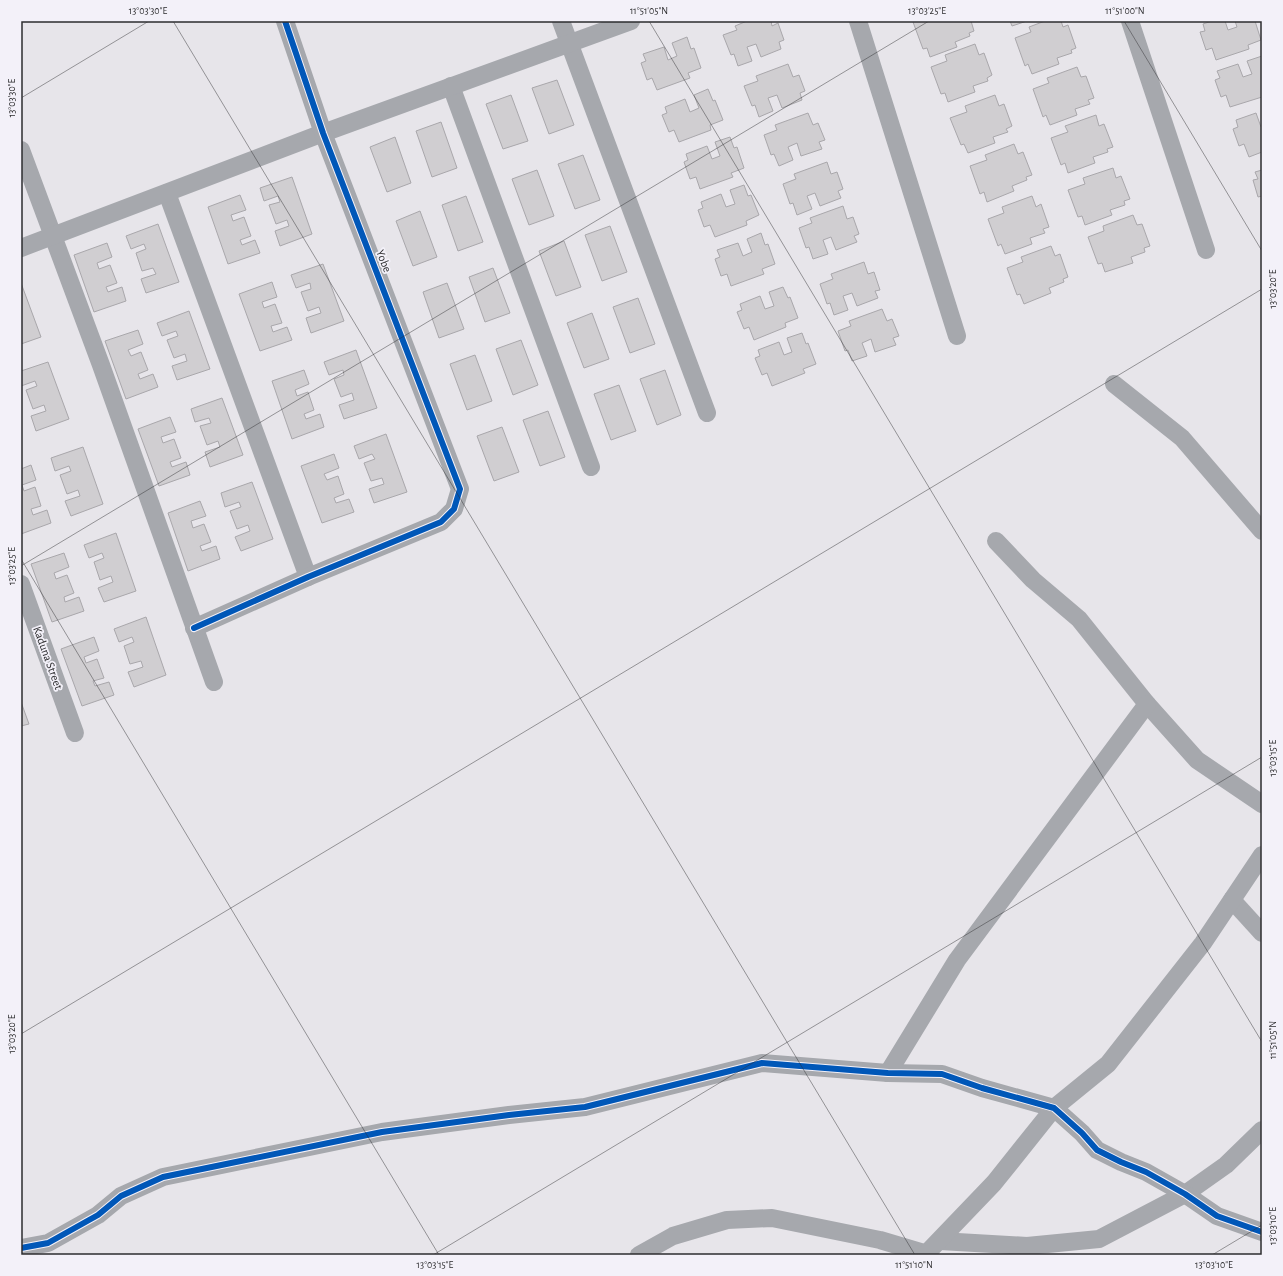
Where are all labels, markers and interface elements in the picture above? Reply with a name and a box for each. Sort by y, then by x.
text: 13°03'30"E [129,6,167,16]
text: 11°51'05"N [630,6,668,16]
text: 13°03'25"E [908,6,946,16]
text: 11°51'00"N [1105,6,1145,16]
text: 13°03'30"E [7,79,17,117]
street label: Yobe [374,248,394,274]
text: 13°03'20"E [1268,269,1278,309]
text: 13°03'25"E [7,547,17,585]
street label: Kaduna Street [31,625,65,691]
text: 13°03'15"E [1268,739,1278,776]
text: 13°03'20"E [7,1014,17,1054]
text: 11°51'05"N [1268,1021,1278,1059]
text: 13°03'10"E [1268,1207,1278,1245]
text: 13°03'15"E [417,1260,454,1270]
text: 11°51'10"N [895,1260,933,1270]
text: 13°03'10"E [1195,1260,1233,1270]

